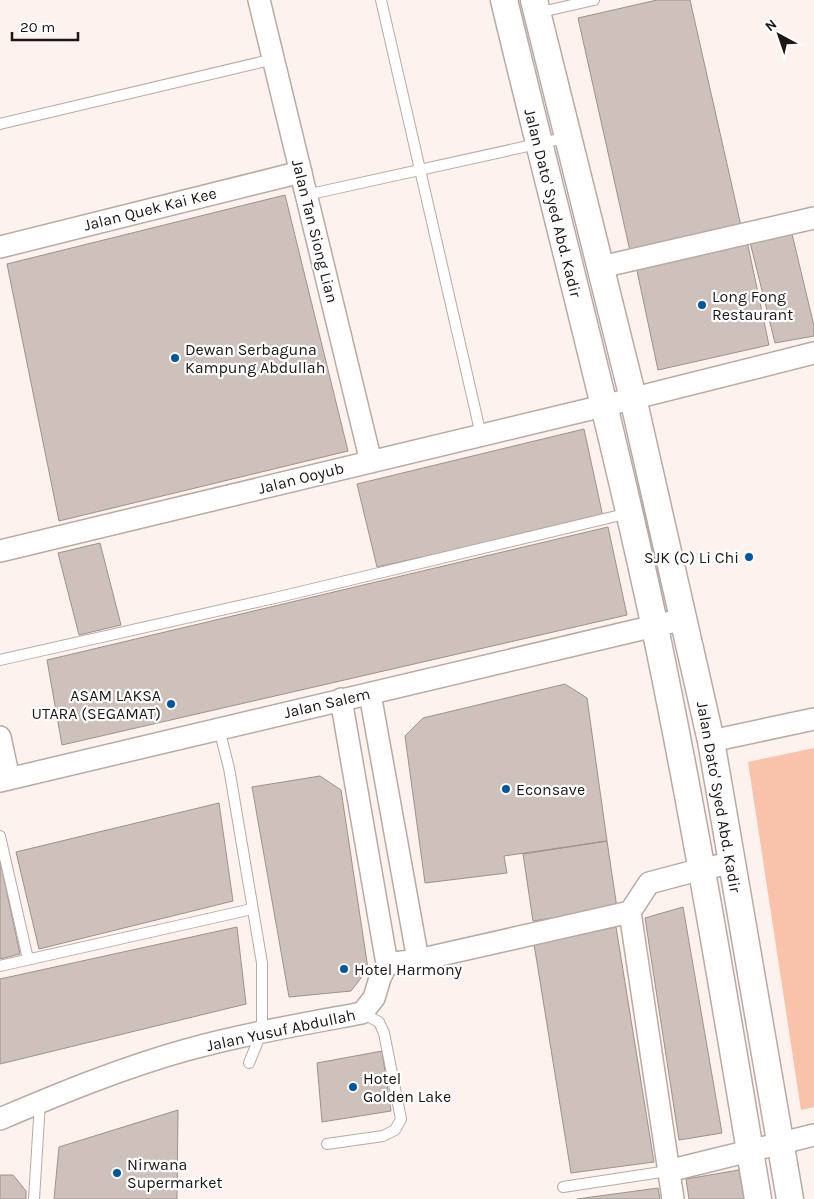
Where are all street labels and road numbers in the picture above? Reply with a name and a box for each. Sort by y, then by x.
street label: Jalan Dato' Syed Abd. Kadir [520,107,586,300]
street label: Jalan Tan Siong Lian [288,157,342,305]
street label: Jalan Quek Kai Kee [82,183,218,235]
street label: Jalan Ooyub [256,458,346,498]
street label: Jalan Salem [282,684,372,722]
street label: Jalan Dato' Syed Abd. Kadir [693,700,745,894]
street label: Jalan Yusuf Abdullah [205,1005,357,1055]

